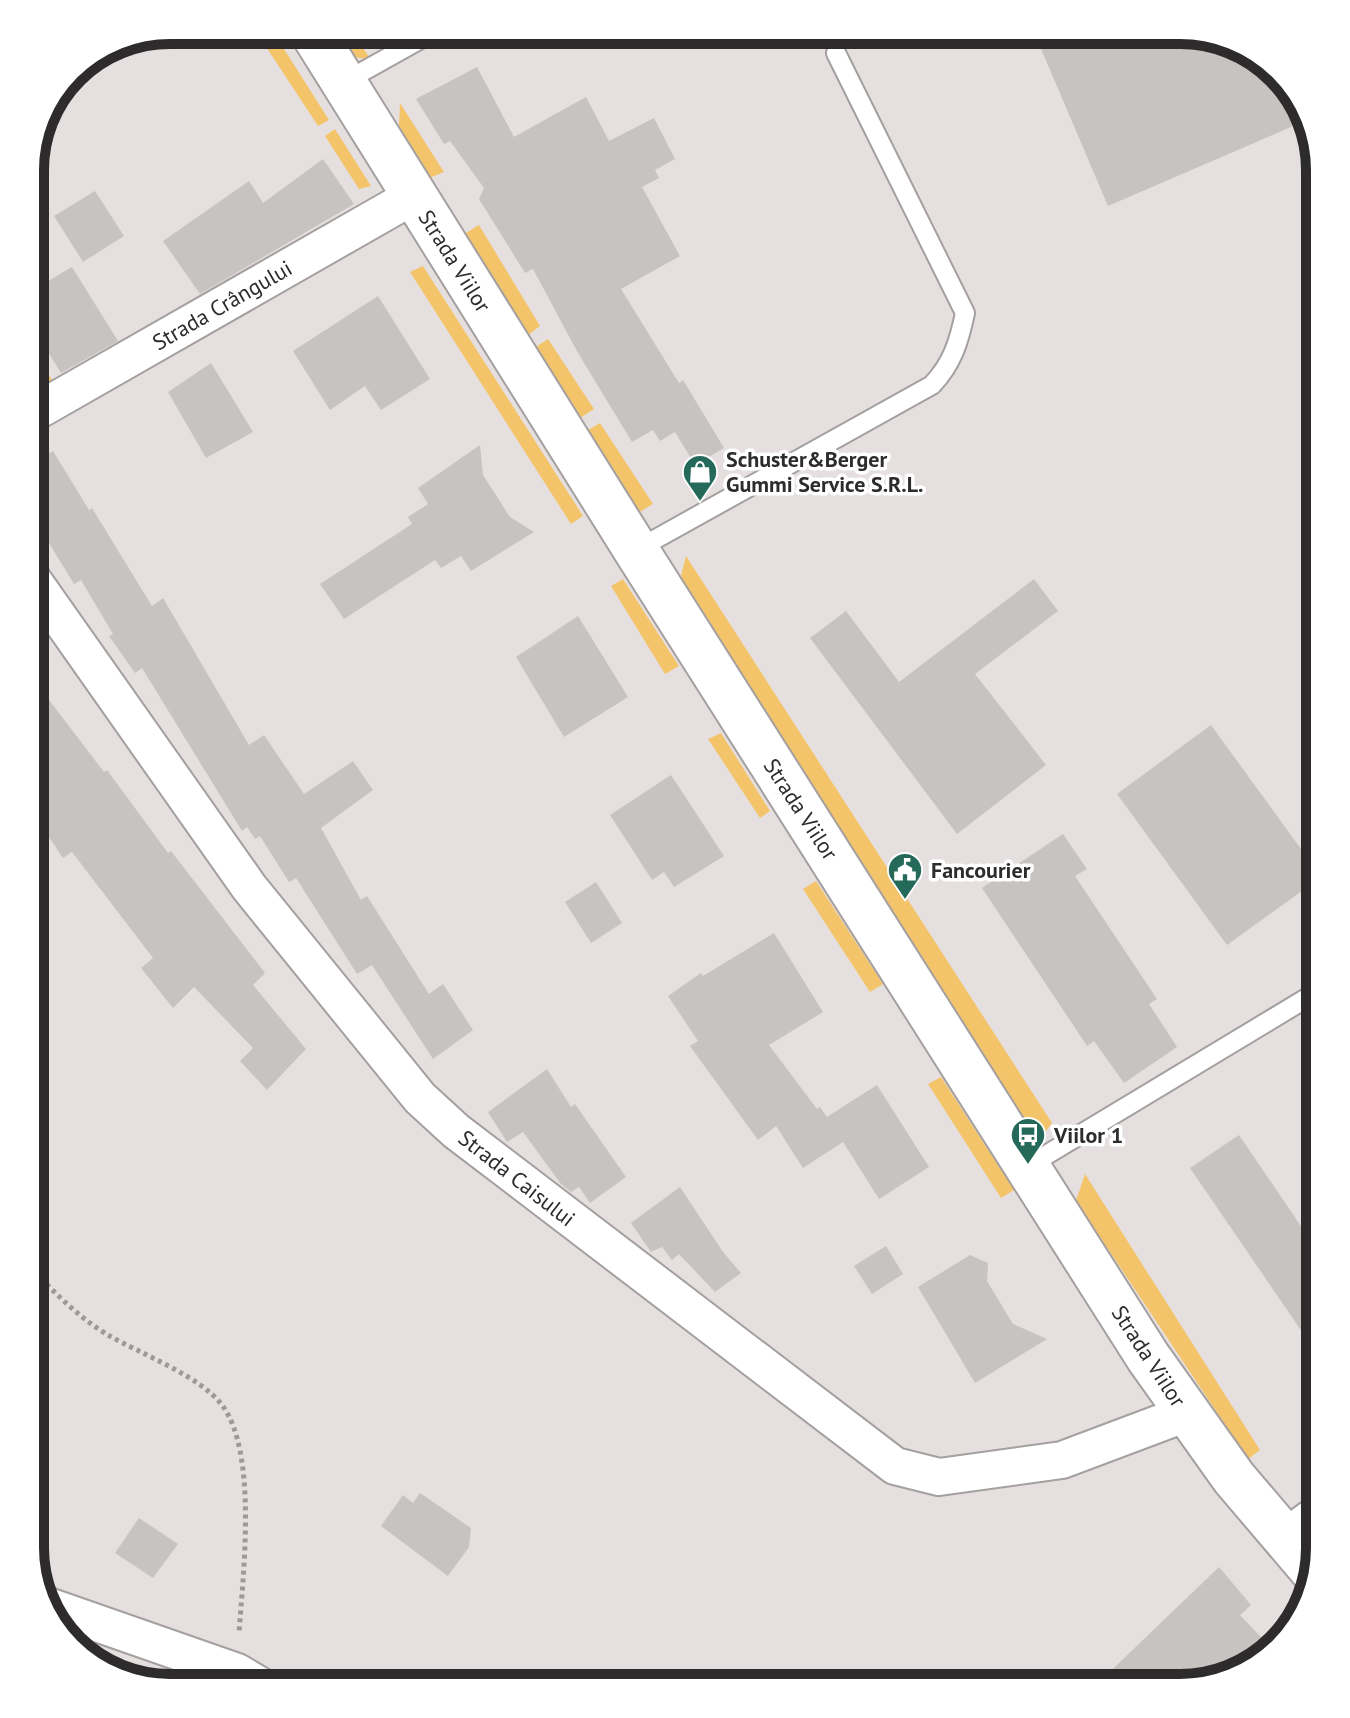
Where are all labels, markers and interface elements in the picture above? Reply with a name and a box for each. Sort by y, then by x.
street label: Strada Viilor [413,205,498,318]
street label: Strada Crângului [147,254,297,356]
place label: Schuster&Berger Gummi Service S.R.L. [726,445,923,498]
shop icon: Schuster&Berger Gummi Service S.R.L. [681,453,719,503]
street label: Strada Viilor [758,753,844,865]
public building icon: Fancourier [886,851,924,901]
place label: Fancourier [931,856,1031,884]
bus stop icon: Viilor 1 [1009,1116,1047,1166]
place label: Viilor 1 [1053,1121,1123,1149]
street label: Strada Caisului [453,1124,581,1232]
street label: Strada Viilor [1106,1300,1192,1412]

